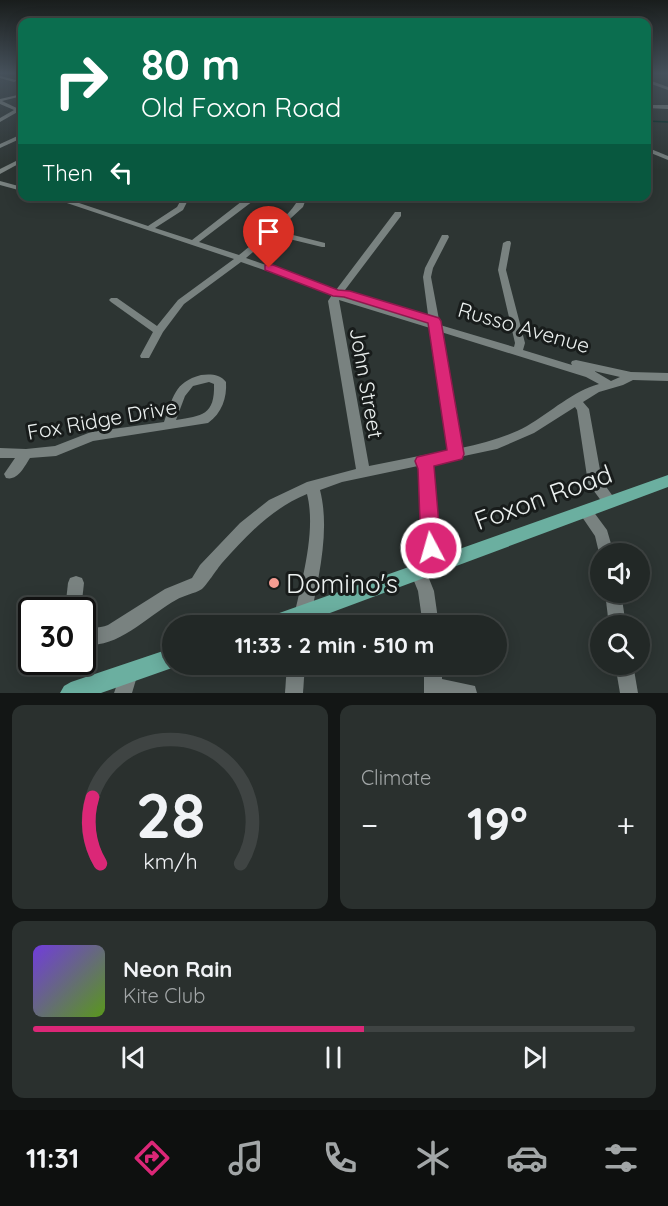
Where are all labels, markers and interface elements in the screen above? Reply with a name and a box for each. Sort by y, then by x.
text: 80 m [141,38,240,91]
icon: right [42,42,120,120]
text: Old Foxon Road [141,90,341,124]
icon: left [105,156,138,189]
text: Then [42,159,93,187]
pin [243,206,294,268]
icon: arrive [252,215,285,248]
street label: Russo Avenue [455,296,593,358]
street label: John Street [344,326,390,440]
street label: Fox Ridge Drive [25,393,179,445]
street label: Foxon Road [470,457,616,537]
position arrow [399,516,463,580]
map controls [590,543,650,675]
button: sound [590,543,650,603]
place label: Domino's [286,567,398,600]
marker: Domino's [267,576,281,590]
speed limit sign: 30 [18,597,96,675]
button: search [590,615,650,675]
text: 11:33 · 2 min · 510 m [235,631,434,659]
text: Climate [361,765,431,790]
text: 28 [135,776,205,854]
text: 19° [467,795,528,851]
text: − [361,804,378,845]
text: + [616,804,635,845]
text: km/h [143,848,197,874]
text: Neon Rain [123,955,232,983]
text: Kite Club [123,983,205,1008]
icon: previous [117,1041,150,1074]
icon: pause [317,1041,350,1074]
icon: next [518,1041,551,1074]
icon: directions [131,1137,173,1179]
icon: music [225,1137,267,1179]
icon: phone [319,1137,361,1179]
icon: climate [412,1137,454,1179]
icon: car [506,1137,548,1179]
icon: filters [600,1137,642,1179]
text: 11:31 [26,1141,79,1175]

